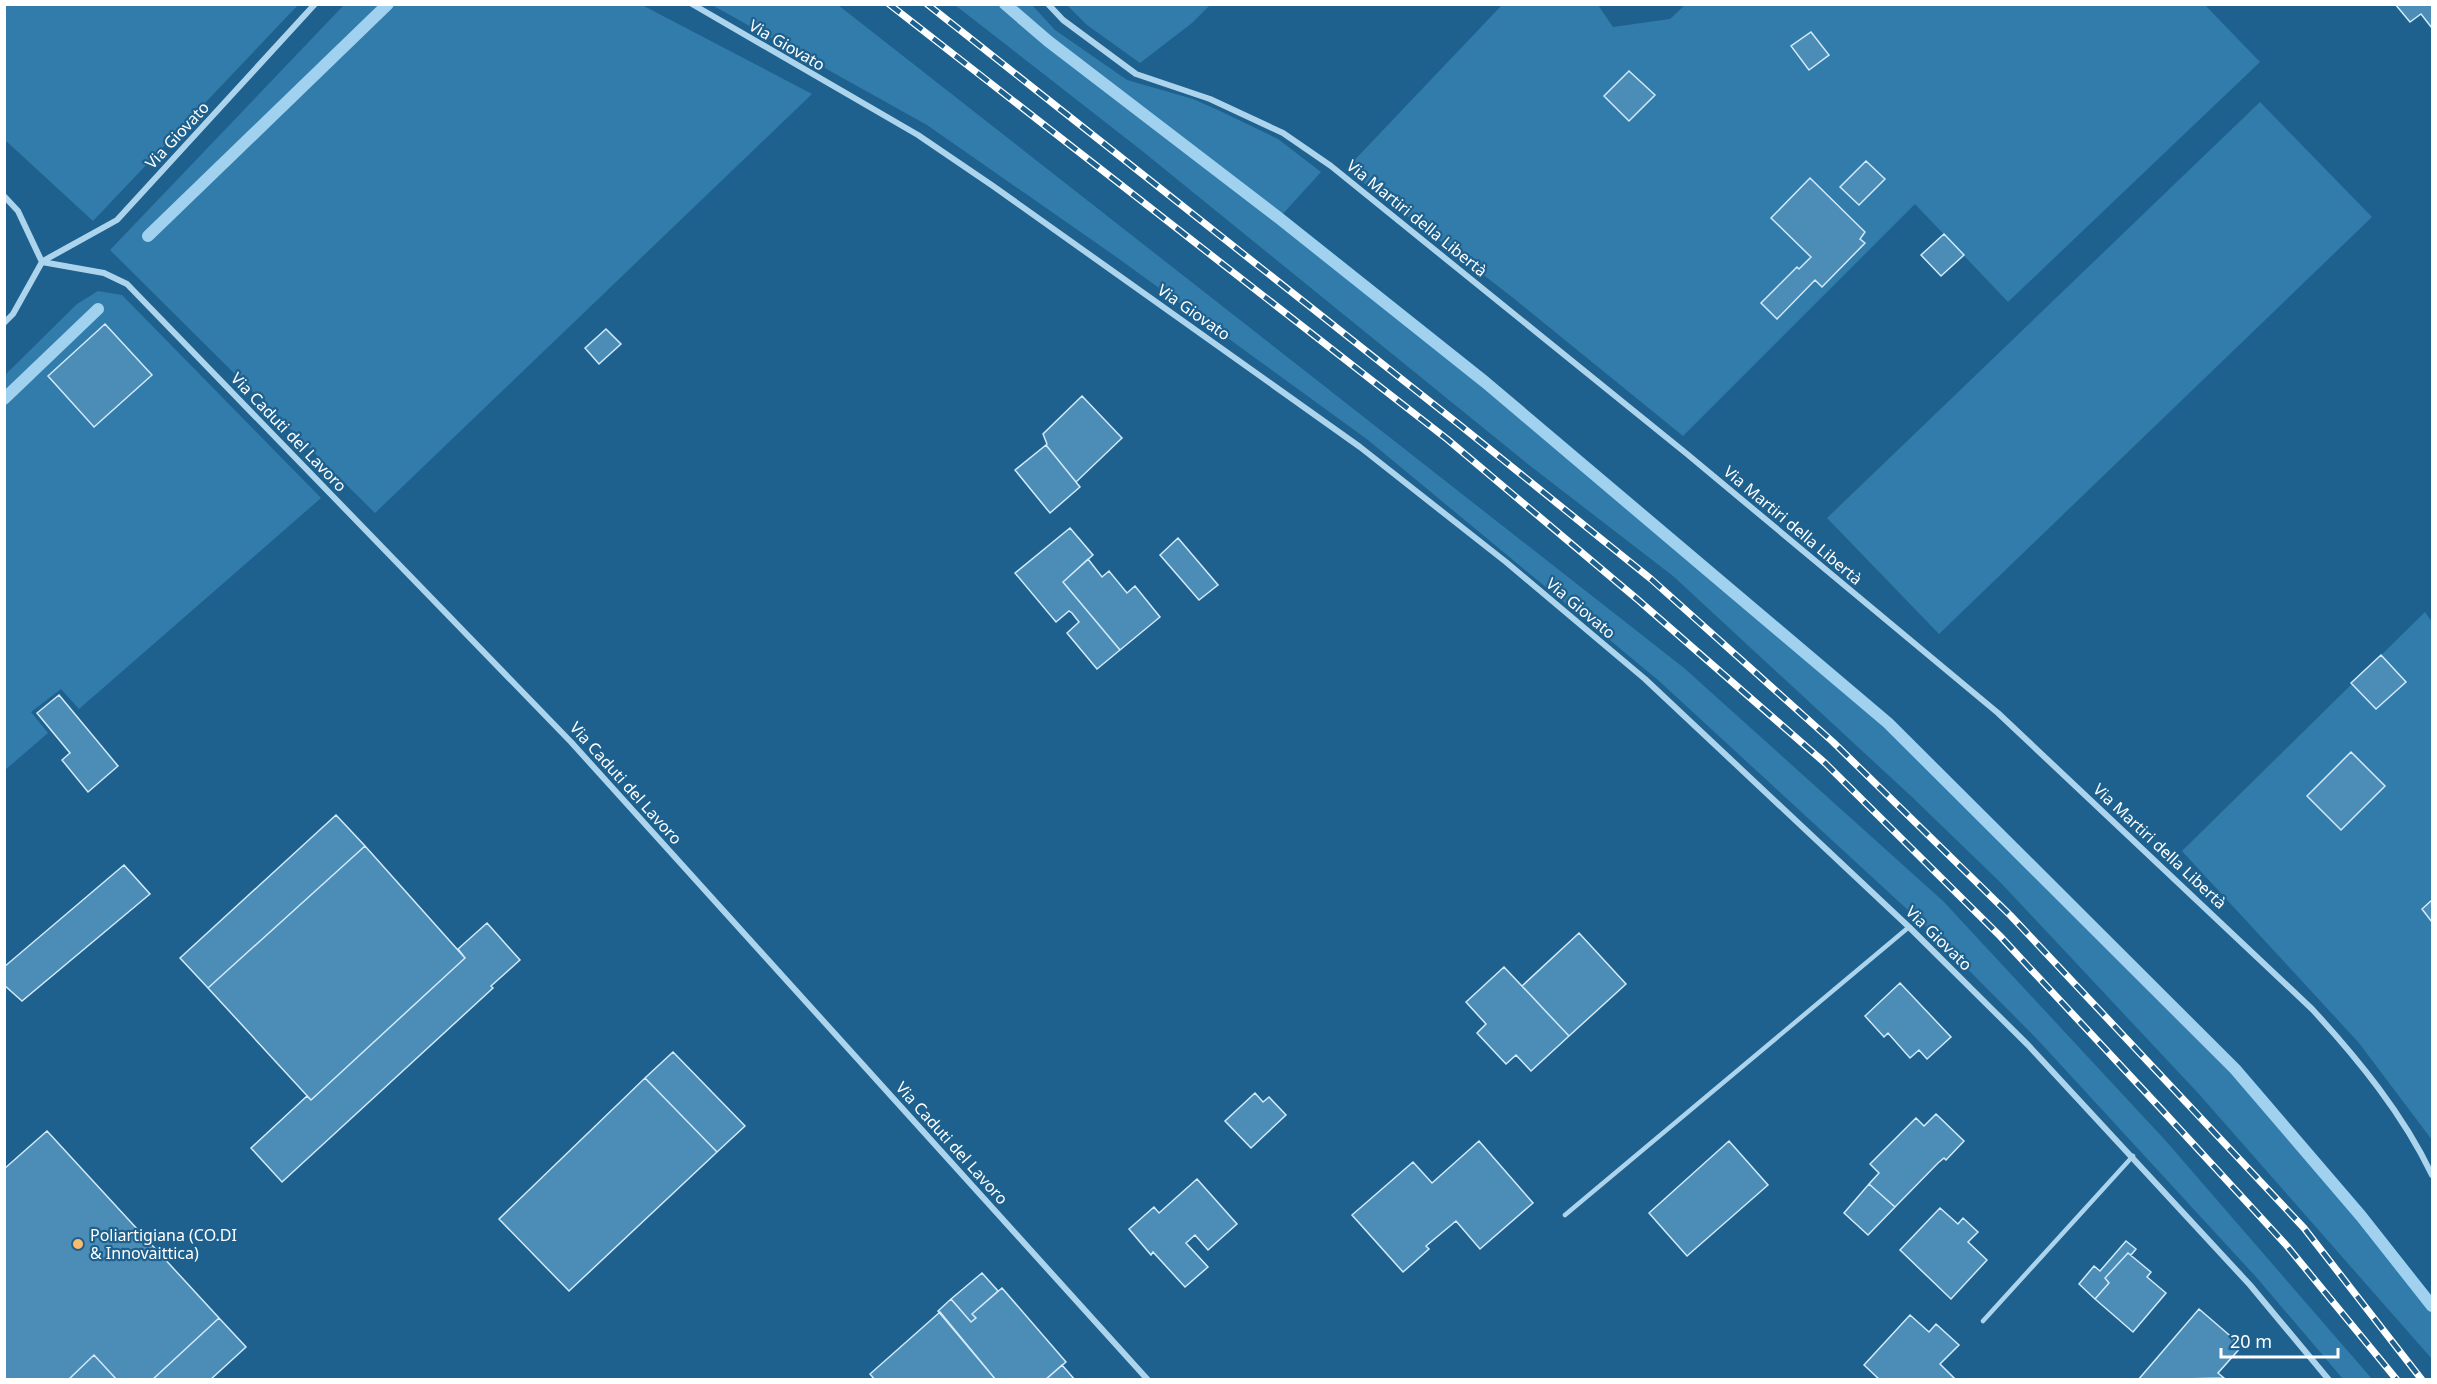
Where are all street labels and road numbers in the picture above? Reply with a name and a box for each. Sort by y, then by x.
street label: Via Giovato [745,14,829,76]
street label: Via Giovato [140,97,214,173]
street label: Via Martiri della Libertà [1342,154,1492,282]
street label: Via Giovato [1153,279,1235,345]
street label: Via Caduti del Lavoro [226,368,352,496]
street label: Via Martiri della Libertà [1719,460,1867,590]
street label: Via Giovato [1542,572,1620,644]
street label: Via Caduti del Lavoro [565,717,687,849]
street label: Via Martiri della Libertà [2089,778,2231,914]
street label: Via Giovato [1901,901,1977,975]
street label: Via Caduti del Lavoro [891,1077,1013,1209]

